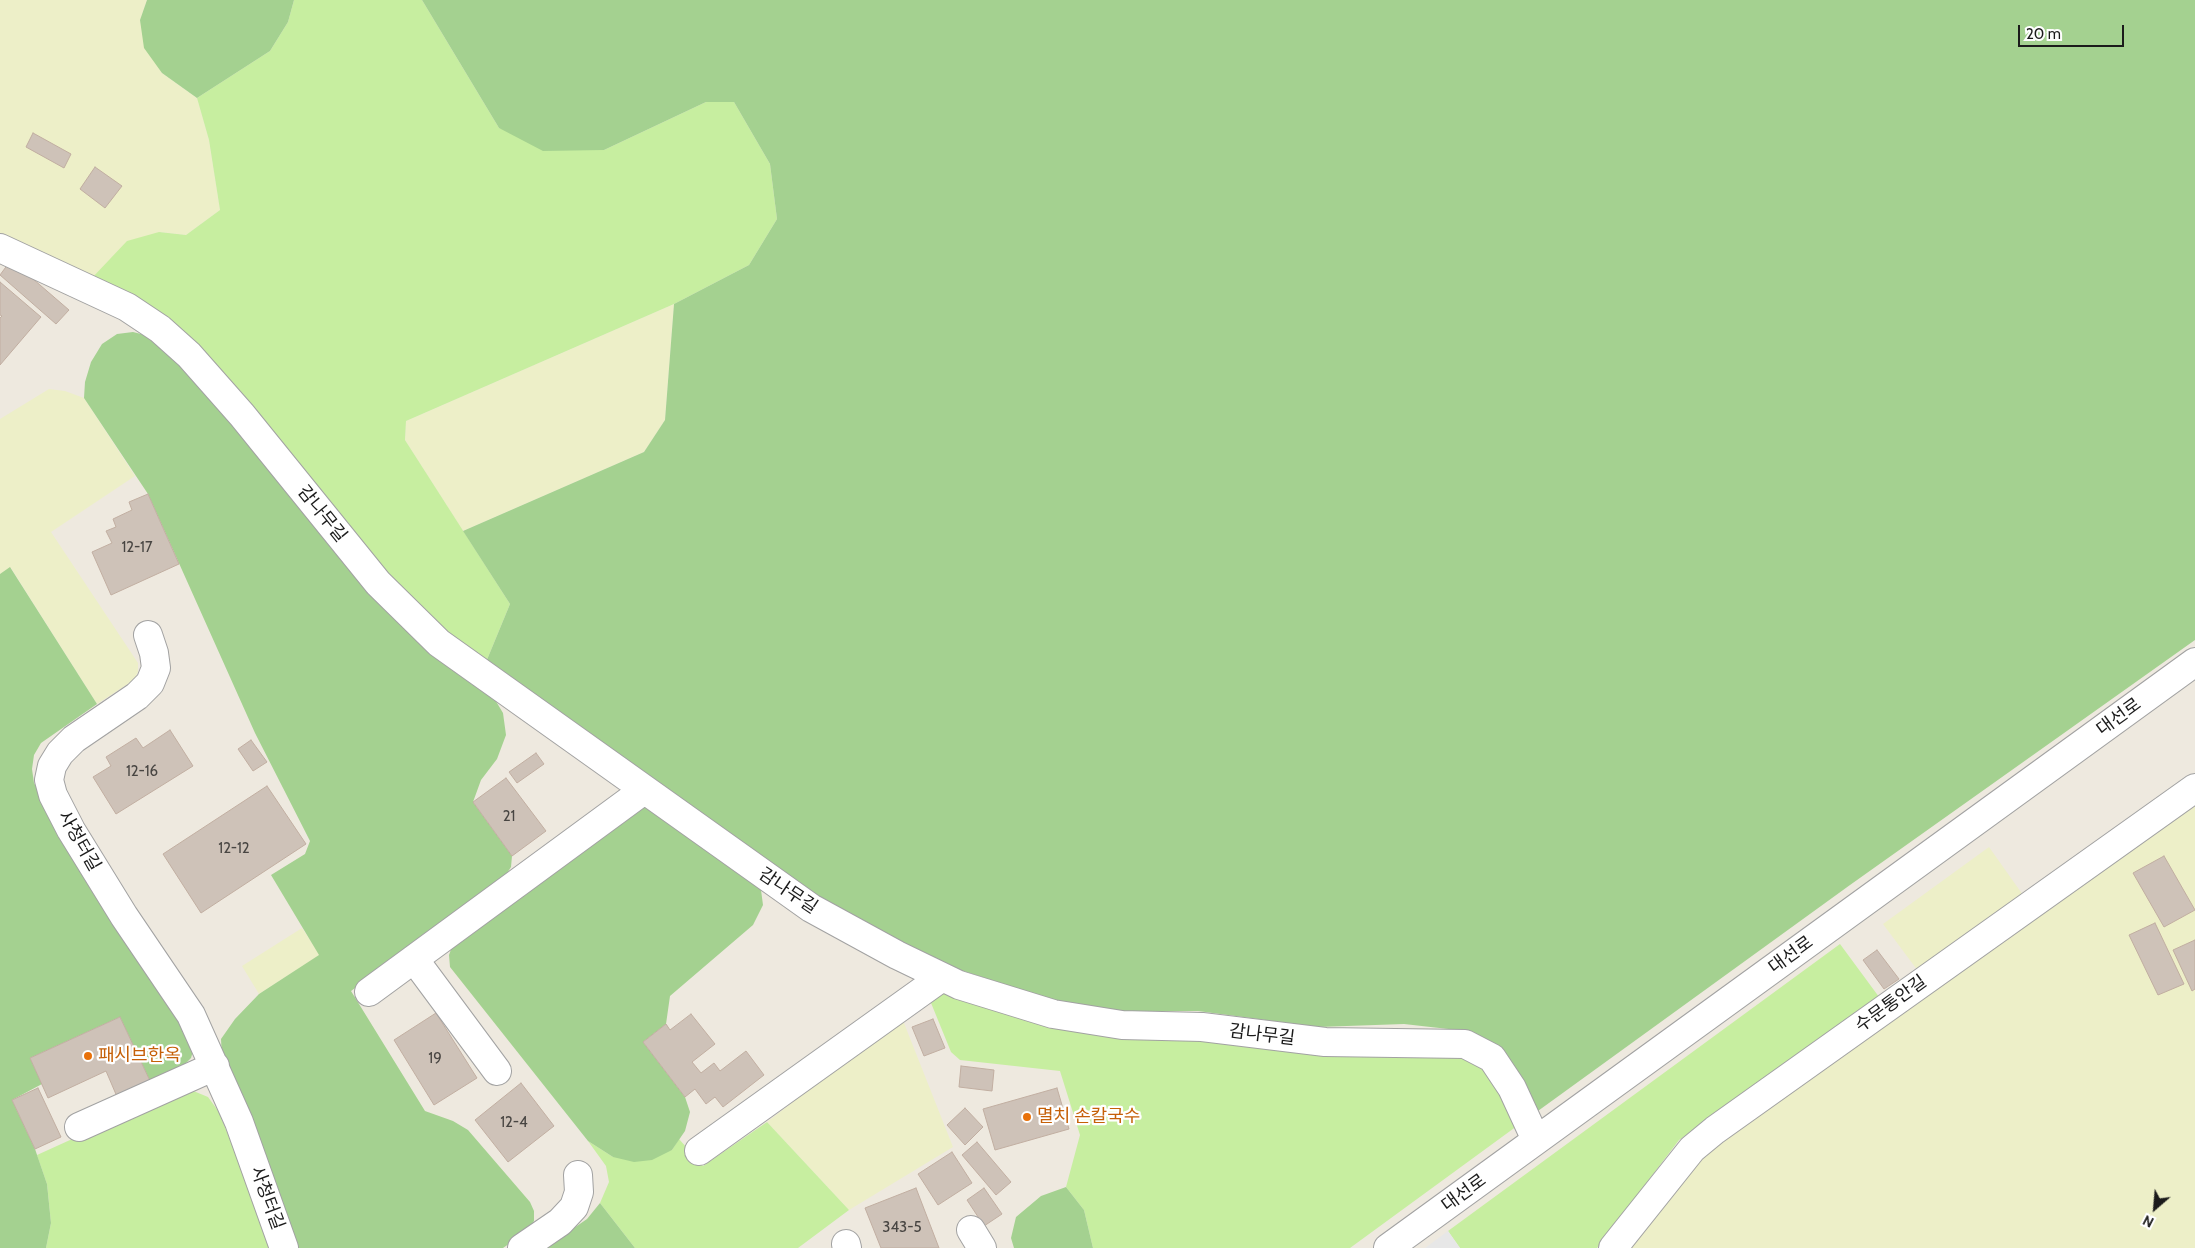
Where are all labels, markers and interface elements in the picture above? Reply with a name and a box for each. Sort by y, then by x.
scale bar [2020,15,2126,47]
text: 20 m [2026,25,2061,43]
street label: 감나무길 [293,481,351,547]
house number: 12-17 [121,539,153,557]
street label: 대선로 [2093,694,2145,740]
house number: 12-16 [126,763,158,781]
street label: 사청터길 [53,807,105,875]
house number: 21 [503,808,515,826]
house number: 12-12 [218,840,250,858]
street label: 감나무길 [755,864,821,918]
street label: 대선로 [1765,932,1817,978]
street label: 수문통안길 [1851,971,1931,1037]
street label: 감나무길 [1228,1020,1296,1050]
place label: 패시브한옥 [98,1045,181,1067]
marker: 패시브한옥 [82,1050,94,1062]
house number: 19 [428,1050,442,1068]
place label: 멸치 손칼국수 [1037,1106,1140,1128]
marker: 멸치 손칼국수 [1021,1111,1033,1123]
house number: 12-4 [500,1114,528,1132]
street label: 사청터길 [246,1163,288,1233]
street label: 대선로 [1438,1170,1490,1216]
north arrow [2130,1183,2180,1233]
text: N [2140,1211,2157,1232]
house number: 343-5 [882,1219,922,1237]

